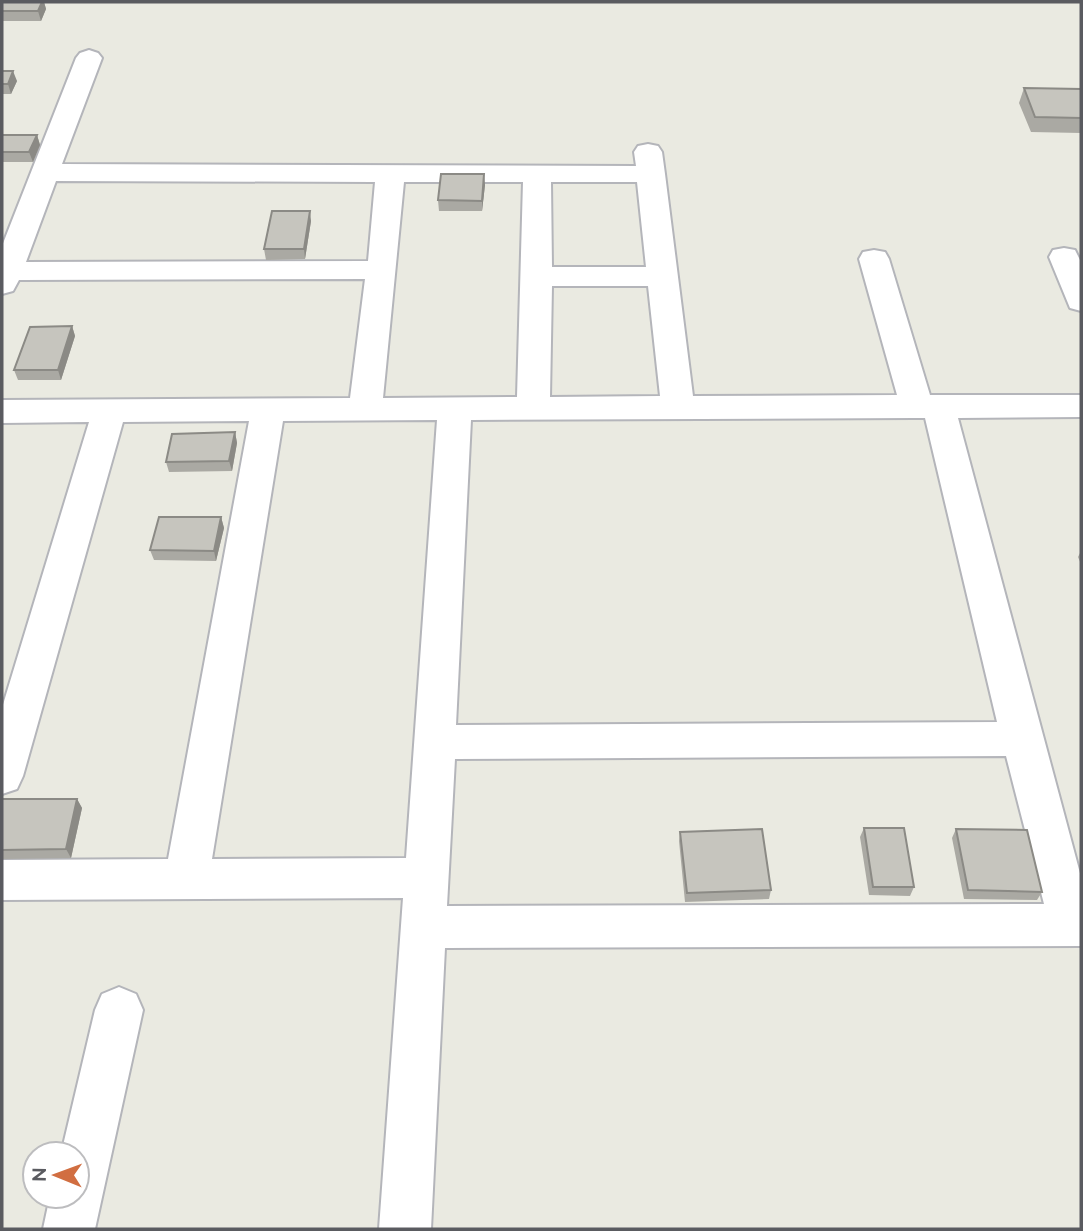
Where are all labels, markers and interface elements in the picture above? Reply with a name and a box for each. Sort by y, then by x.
north arrow [21,1140,91,1210]
text: N [28,1167,50,1182]

